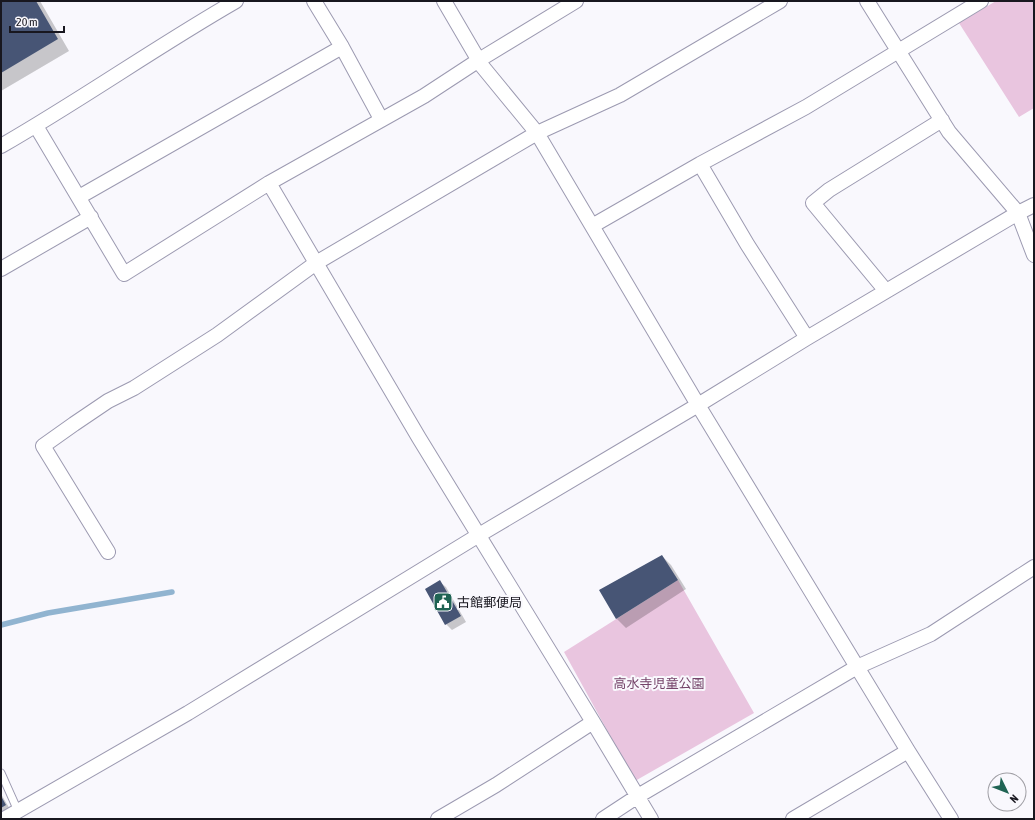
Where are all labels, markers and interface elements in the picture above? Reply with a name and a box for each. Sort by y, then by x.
scale bar [10,8,64,34]
text: 20 m [16,15,38,29]
public building icon: 古館郵便局 [432,591,454,613]
place label: 古館郵便局 [457,595,522,610]
park label: 高水寺児童公園 [613,676,705,691]
north arrow [987,772,1027,812]
text: N [1008,792,1021,805]

